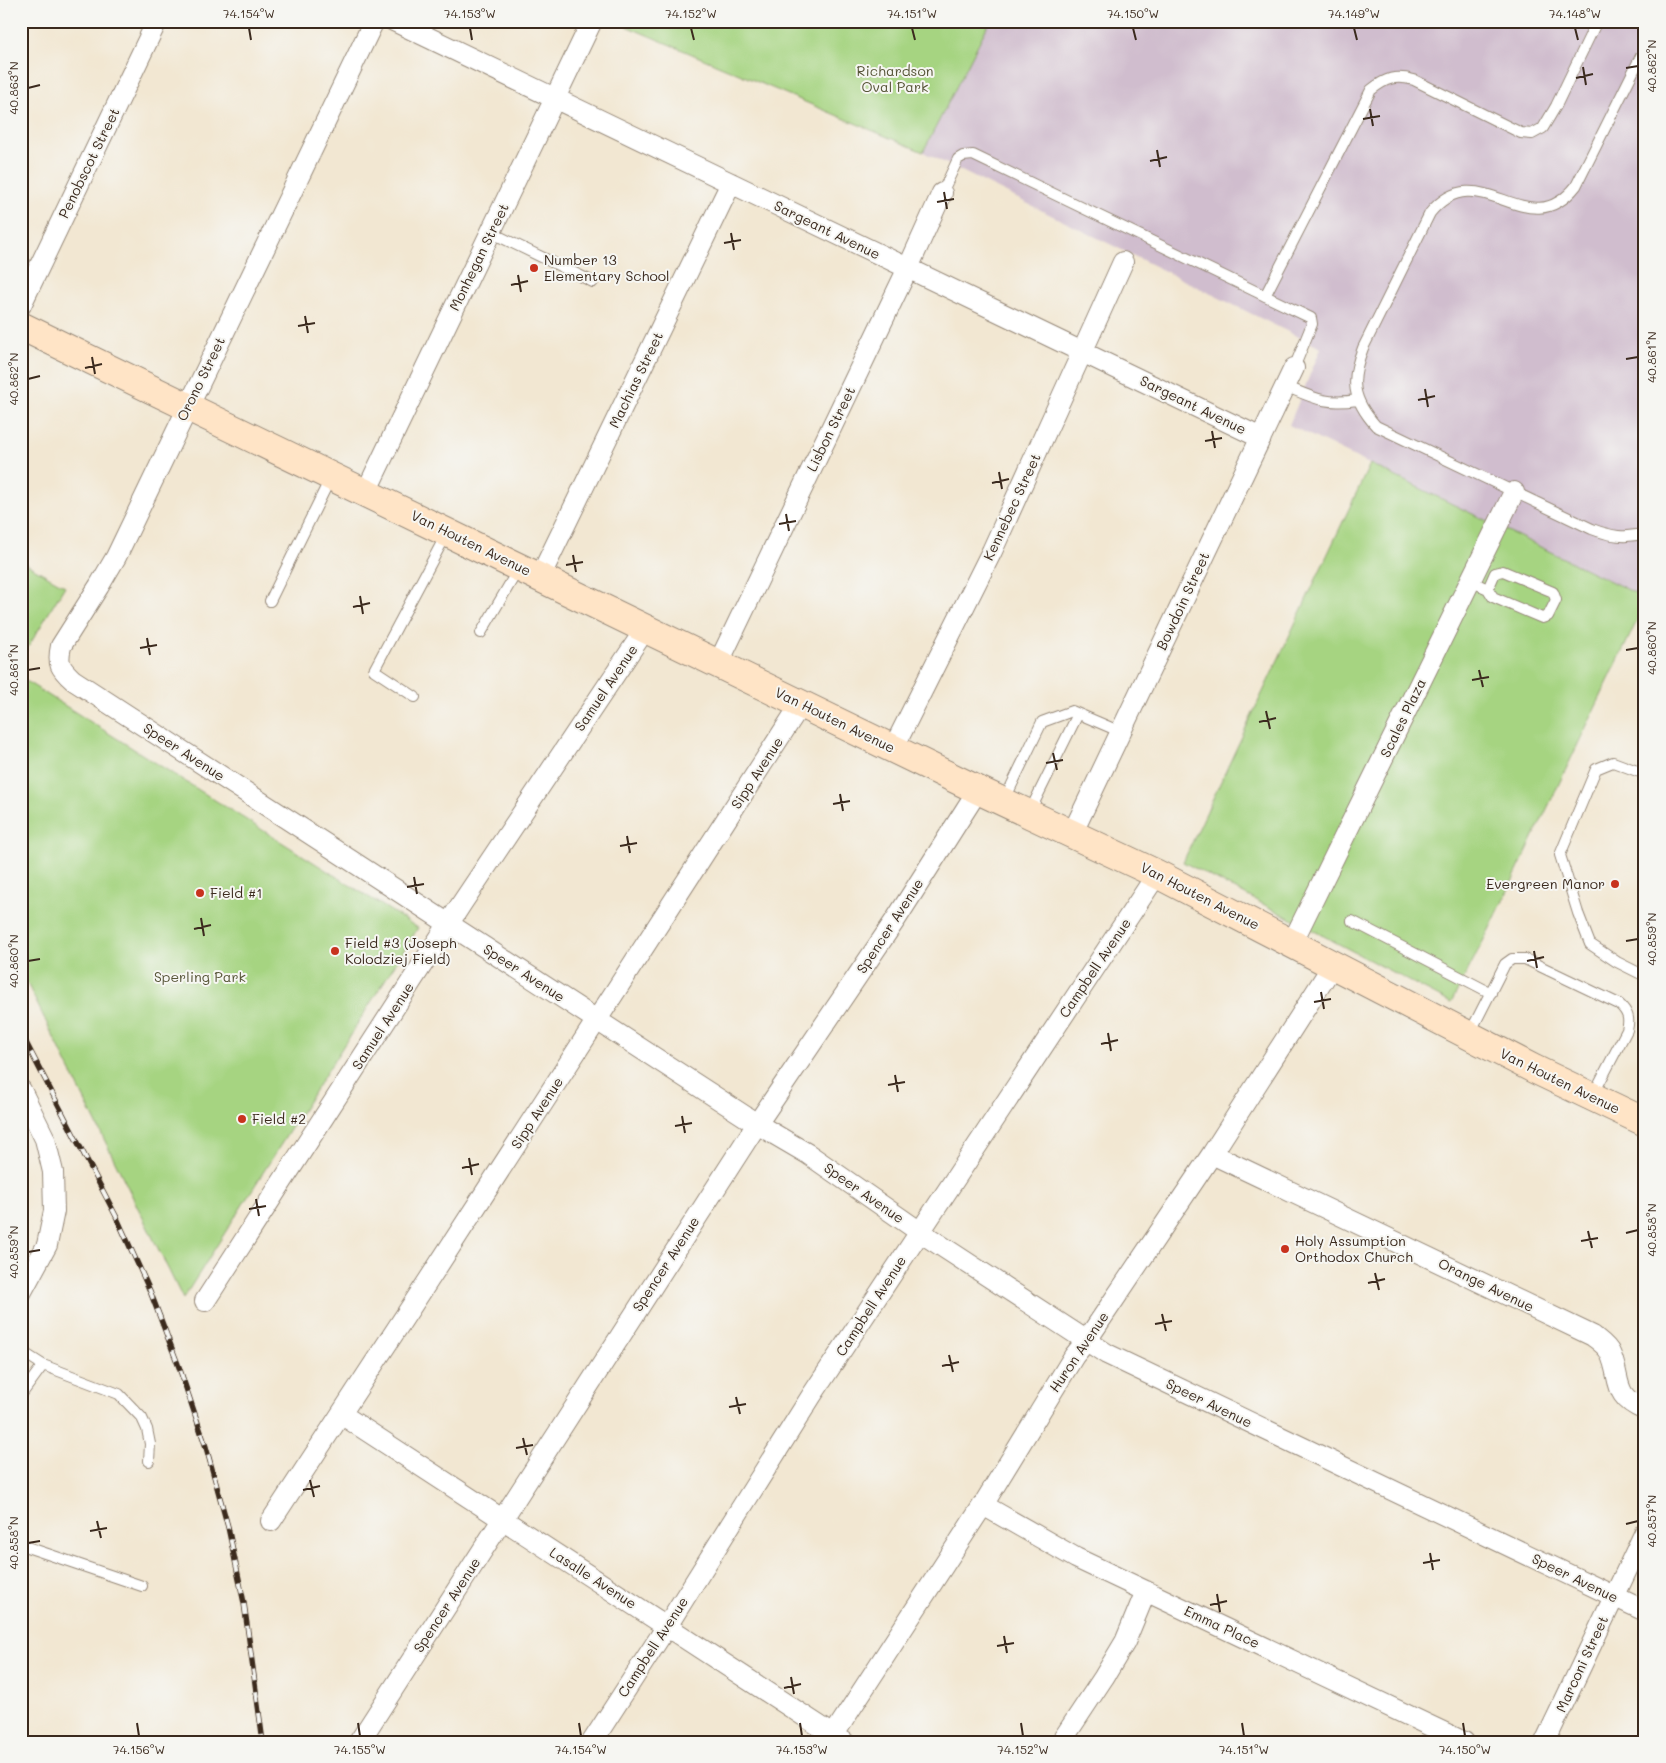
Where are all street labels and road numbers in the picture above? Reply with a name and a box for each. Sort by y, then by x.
street label: Penobscot Street [54,104,124,221]
street label: Sargeant Avenue [771,196,884,264]
street label: Monhegan Street [444,200,513,314]
street label: Machias Street [604,328,667,431]
street label: Orono Street [172,333,229,424]
street label: Sargeant Avenue [1137,371,1250,439]
street label: Lisbon Street [802,383,859,475]
street label: Kennebec Street [978,450,1045,563]
street label: Van Houten Avenue [408,505,534,580]
street label: Bowdoin Street [1152,549,1214,653]
street label: Samuel Avenue [570,641,642,735]
street label: Scales Plaza [1375,675,1430,760]
street label: Van Houten Avenue [772,682,898,757]
street label: Speer Avenue [140,718,229,785]
street label: Sipp Avenue [726,733,787,812]
street label: Van Houten Avenue [1137,857,1263,934]
street label: Spencer Avenue [852,875,927,977]
street label: Campbell Avenue [1054,914,1135,1021]
street label: Speer Avenue [480,939,569,1006]
street label: Samuel Avenue [347,978,418,1073]
street label: Van Houten Avenue [1497,1043,1623,1118]
street label: Sipp Avenue [506,1073,567,1152]
street label: Speer Avenue [820,1158,908,1227]
street label: Spencer Avenue [628,1213,703,1315]
street label: Campbell Avenue [831,1252,910,1360]
street label: Orange Avenue [1435,1253,1537,1316]
street label: Huron Avenue [1045,1308,1113,1396]
street label: Speer Avenue [1163,1373,1256,1432]
street label: Lasalle Avenue [546,1542,640,1613]
street label: Speer Avenue [1529,1548,1622,1607]
street label: Spencer Avenue [409,1554,484,1656]
street label: Campbell Avenue [613,1593,692,1701]
street label: Emma Place [1181,1601,1263,1652]
street label: Marconi Street [1551,1612,1612,1715]

